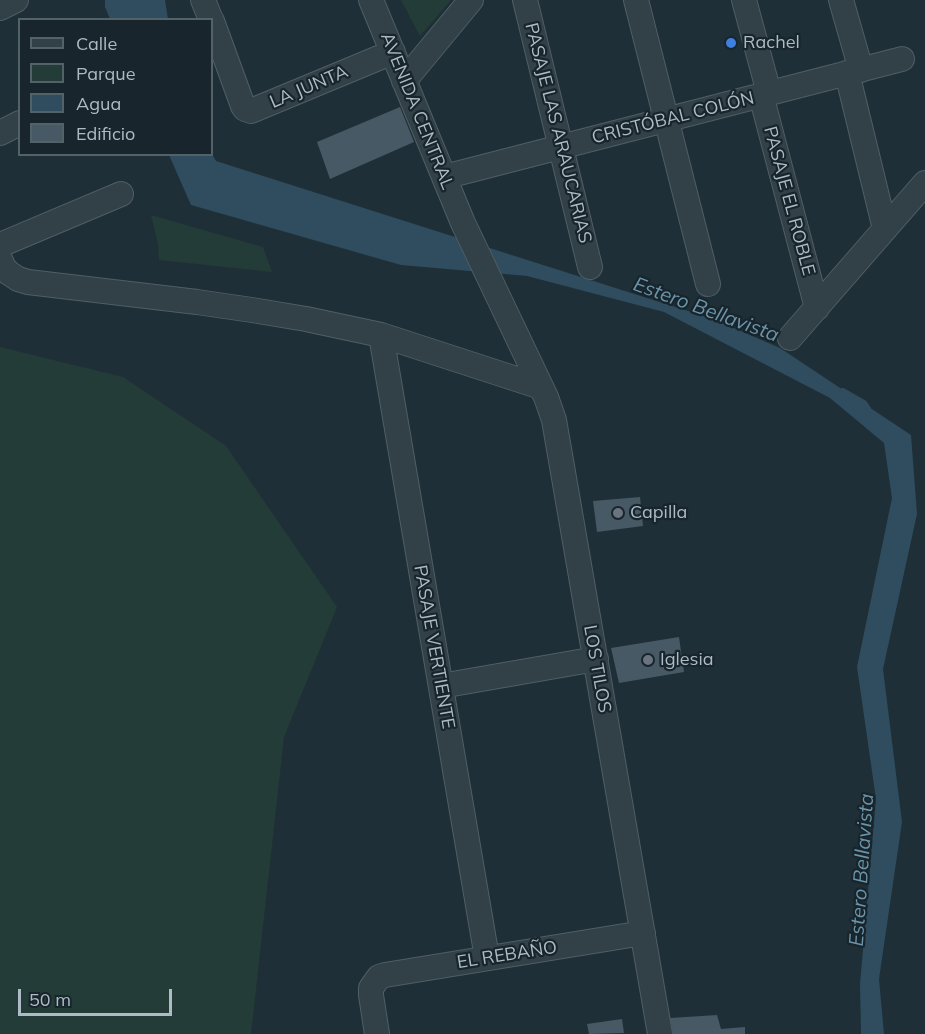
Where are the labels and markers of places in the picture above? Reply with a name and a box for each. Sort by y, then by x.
place label: Rachel [743,32,800,54]
marker: Rachel [724,36,738,50]
place label: Capilla [630,502,687,524]
marker: Capilla [611,506,625,520]
place label: Iglesia [660,649,714,671]
marker: Iglesia [641,653,655,667]

